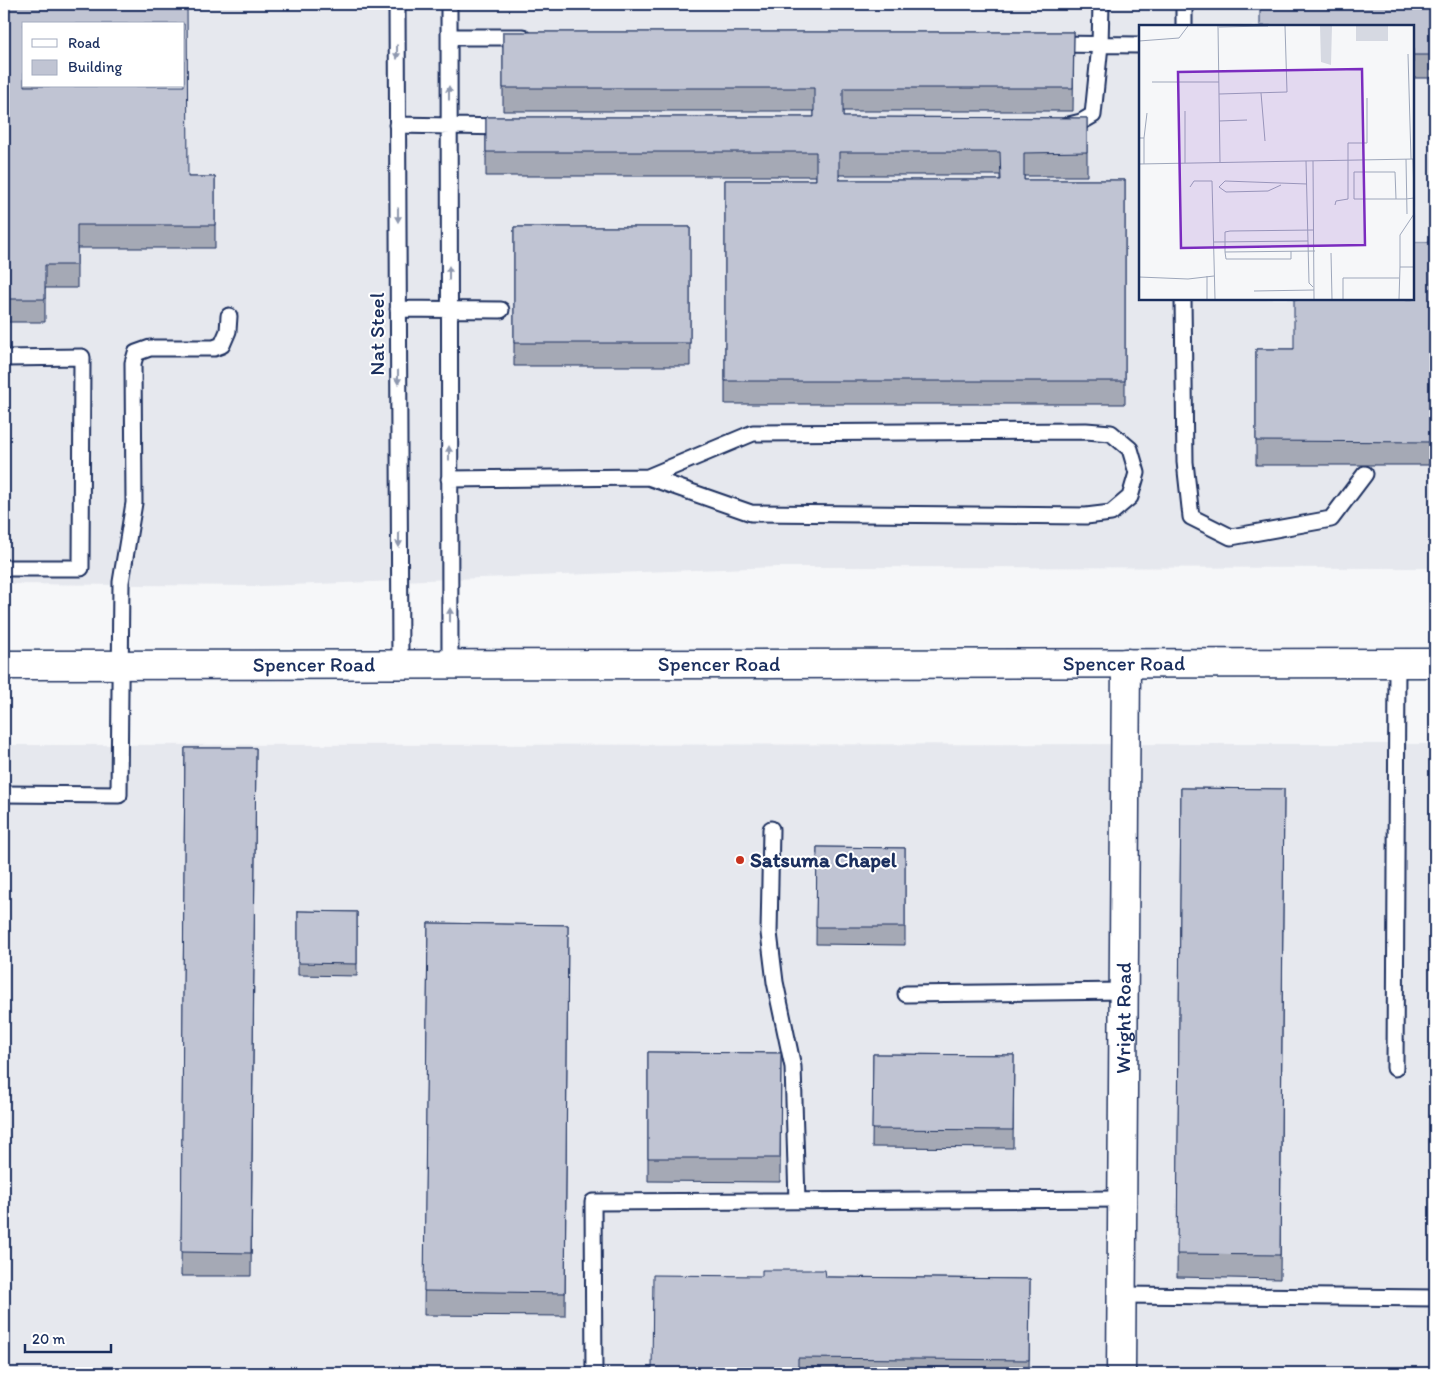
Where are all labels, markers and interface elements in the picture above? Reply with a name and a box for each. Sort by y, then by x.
legend [22,22,185,88]
inset map [1139,25,1414,300]
text: Road [68,34,101,52]
one-way arrow [393,45,401,61]
text: Building [68,58,122,76]
one-way arrow [445,85,453,101]
one-way arrow [394,207,402,223]
one-way arrow [445,265,453,281]
street label: Nat Steel [364,292,389,376]
one-way arrow [394,370,402,386]
one-way arrow [445,445,453,461]
one-way arrow [395,532,403,548]
one-way arrow [446,607,454,623]
street label: Spencer Road [1063,650,1185,676]
street label: Spencer Road [253,651,375,677]
street label: Spencer Road [658,651,780,676]
place label: Satsuma Chapel [750,847,898,873]
marker: Satsuma Chapel [734,854,746,866]
street label: Wright Road [1110,962,1136,1074]
scale bar [25,1322,111,1354]
text: 20 m [32,1330,66,1348]

